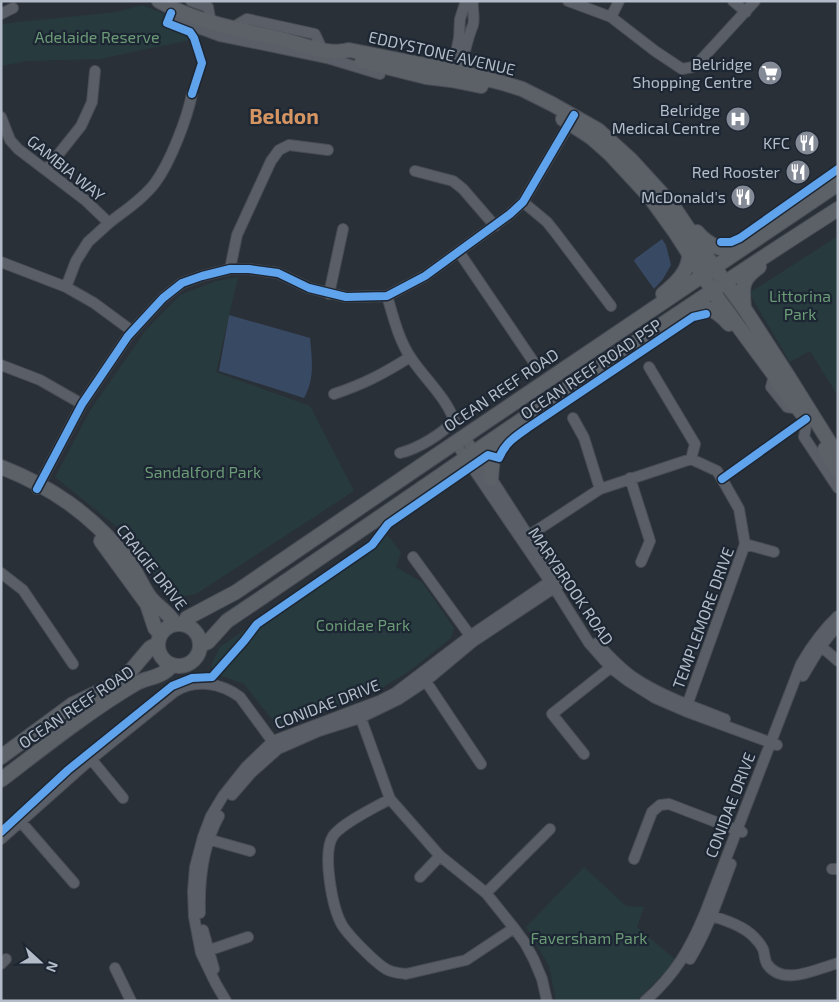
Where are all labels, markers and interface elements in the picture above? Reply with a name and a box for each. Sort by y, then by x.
street label: EDDYSTONE AVENUE [367,26,517,79]
park label: Adelaide Reserve [34,27,160,46]
place label: Belridge Shopping Centre [632,54,752,91]
supermarket icon: Belridge Shopping Centre [757,60,783,86]
place label: Belridge Medical Centre [612,100,720,137]
district label: Beldon [249,103,319,128]
hospital icon: Belridge Medical Centre [725,106,751,132]
restaurant icon: KFC [794,130,820,156]
street label: GAMBIA WAY [24,131,109,205]
place label: KFC [763,133,790,152]
restaurant icon: Red Rooster [785,159,811,185]
place label: Red Rooster [692,162,781,181]
restaurant icon: McDonald's [730,184,756,210]
place label: McDonald's [641,187,726,206]
park label: Littorina Park [769,286,831,323]
street label: OCEAN REEF ROAD PSP [517,314,665,423]
street label: OCEAN REEF ROAD [440,344,562,435]
park label: Sandalford Park [145,462,261,481]
street label: CRAIGIE DRIVE [113,520,192,613]
street label: MARYBROOK ROAD [525,523,618,648]
street label: TEMPLEMORE DRIVE [668,544,737,691]
park label: Conidae Park [316,615,410,634]
street label: OCEAN REEF ROAD [15,661,137,752]
street label: CONIDAE DRIVE [271,675,382,732]
street label: CONIDAE DRIVE [701,749,758,860]
park label: Faversham Park [531,928,647,947]
north arrow [15,937,65,987]
text: N [43,959,62,975]

